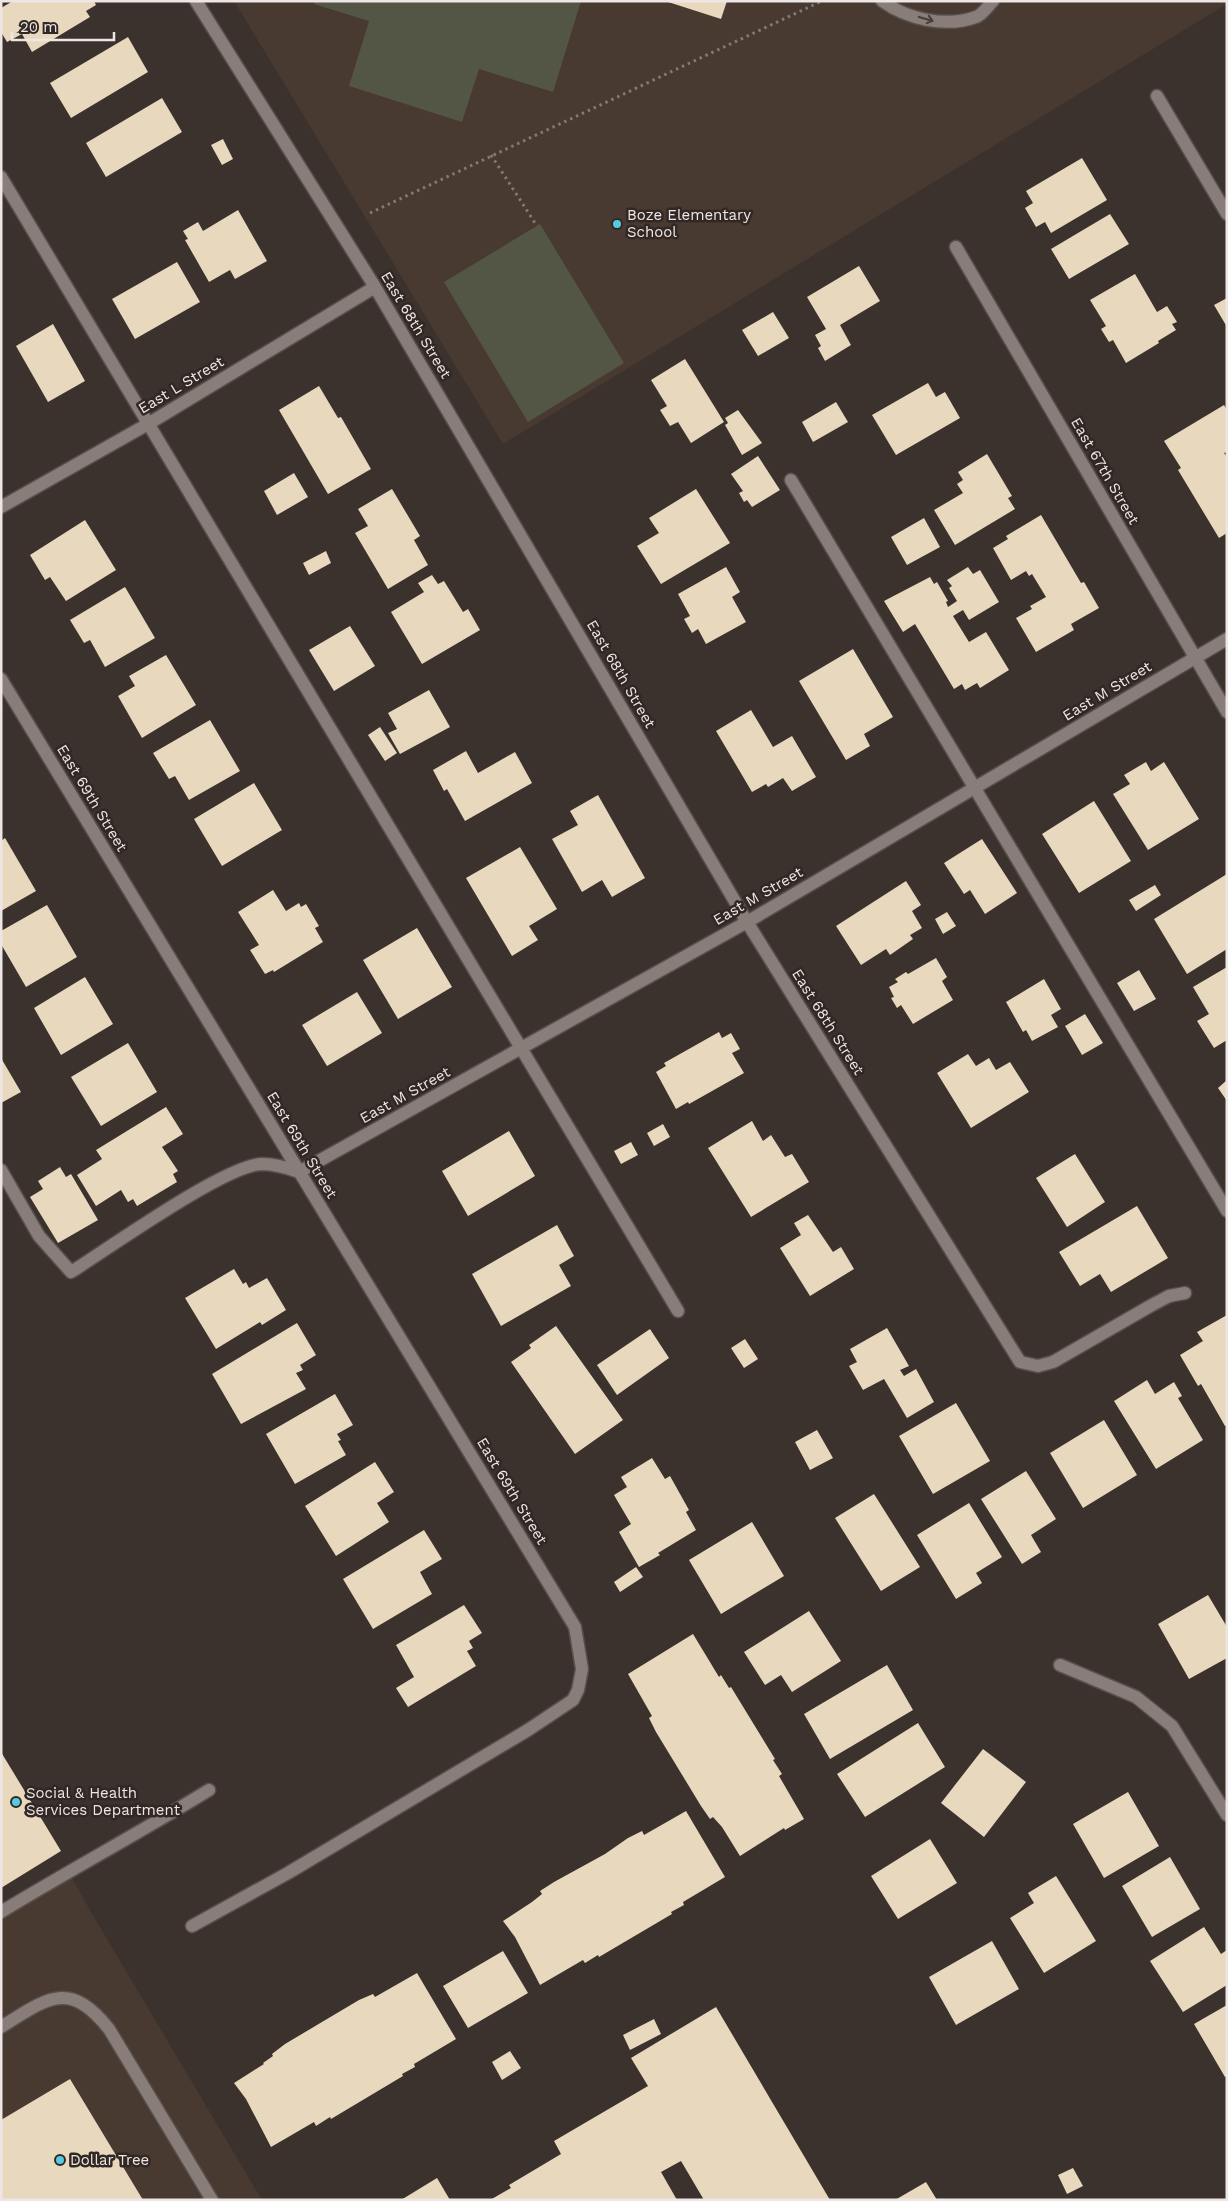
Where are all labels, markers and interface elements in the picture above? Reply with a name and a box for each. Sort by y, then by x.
scale bar [12,10,115,42]
one-way arrow [918,15,934,25]
text: 20 m [20,18,58,36]
place label: Boze Elementary School [627,206,751,241]
marker: Boze Elementary School [611,218,623,230]
street label: East 68th Street [377,268,455,382]
street label: East L Street [135,352,227,417]
street label: East 67th Street [1067,414,1143,528]
street label: East 68th Street [583,617,660,732]
street label: East M Street [1059,657,1155,725]
street label: East 69th Street [53,741,131,855]
street label: East M Street [710,863,807,929]
street label: East 68th Street [788,966,868,1079]
street label: East M Street [357,1062,454,1127]
street label: East 69th Street [263,1088,341,1202]
street label: East 69th Street [473,1434,551,1548]
place label: Social & Health Services Department [26,1784,181,1819]
marker: Social & Health Services Department [10,1796,22,1808]
place label: Dollar Tree [70,2151,149,2169]
marker: Dollar Tree [54,2154,66,2166]

